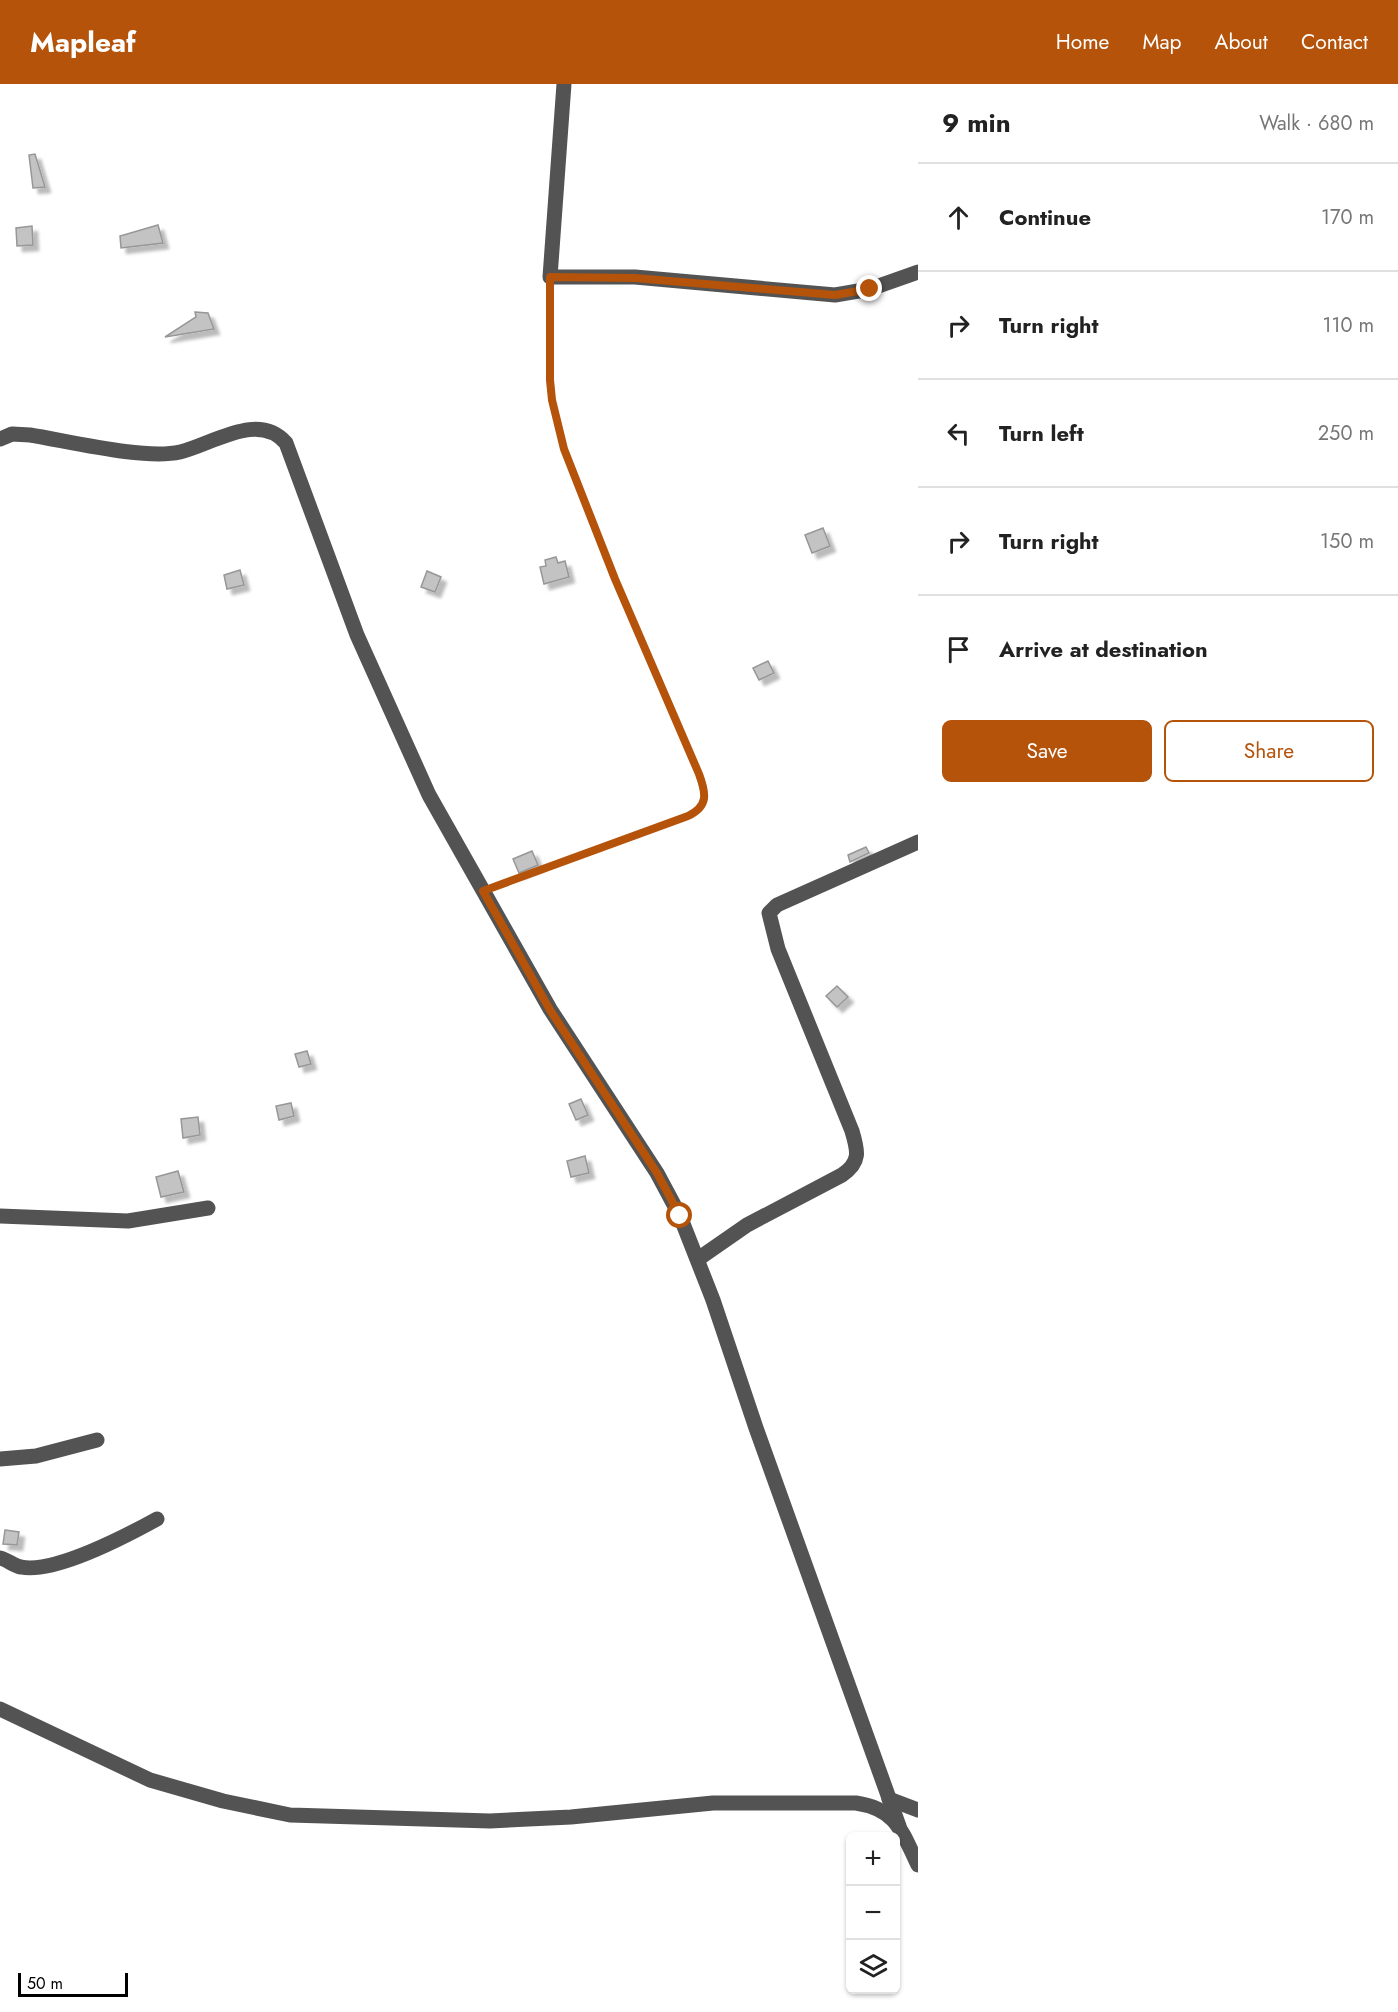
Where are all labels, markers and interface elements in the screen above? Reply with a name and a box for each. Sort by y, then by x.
text: Mapleaf [30,22,136,63]
text: Home [1056,27,1109,57]
text: Map [1142,27,1182,57]
text: About [1215,27,1268,57]
text: Contact [1301,27,1368,57]
text: 9 min [942,104,1011,142]
text: Walk · 680 m [1259,109,1374,138]
icon: ahead [942,201,975,234]
text: Continue [999,201,1091,233]
text: 170 m [1321,203,1374,232]
route end [856,275,882,301]
icon: right [942,309,975,342]
text: Turn right [999,309,1099,341]
text: 110 m [1322,311,1374,340]
icon: left [942,417,975,450]
text: Turn left [999,417,1084,449]
text: 250 m [1318,419,1374,448]
icon: right [942,525,975,558]
text: Turn right [999,525,1099,557]
text: 150 m [1320,527,1374,556]
icon: arrive [942,633,975,666]
text: Arrive at destination [999,633,1208,665]
button: Save [942,720,1152,782]
button: Share [1164,720,1374,782]
route start [666,1202,692,1228]
map controls [846,1832,900,1994]
button: + [846,1832,900,1886]
button: − [846,1886,900,1940]
button: layers [846,1940,900,1994]
scale bar [18,1970,128,1998]
text: 50 m [27,1972,63,1995]

